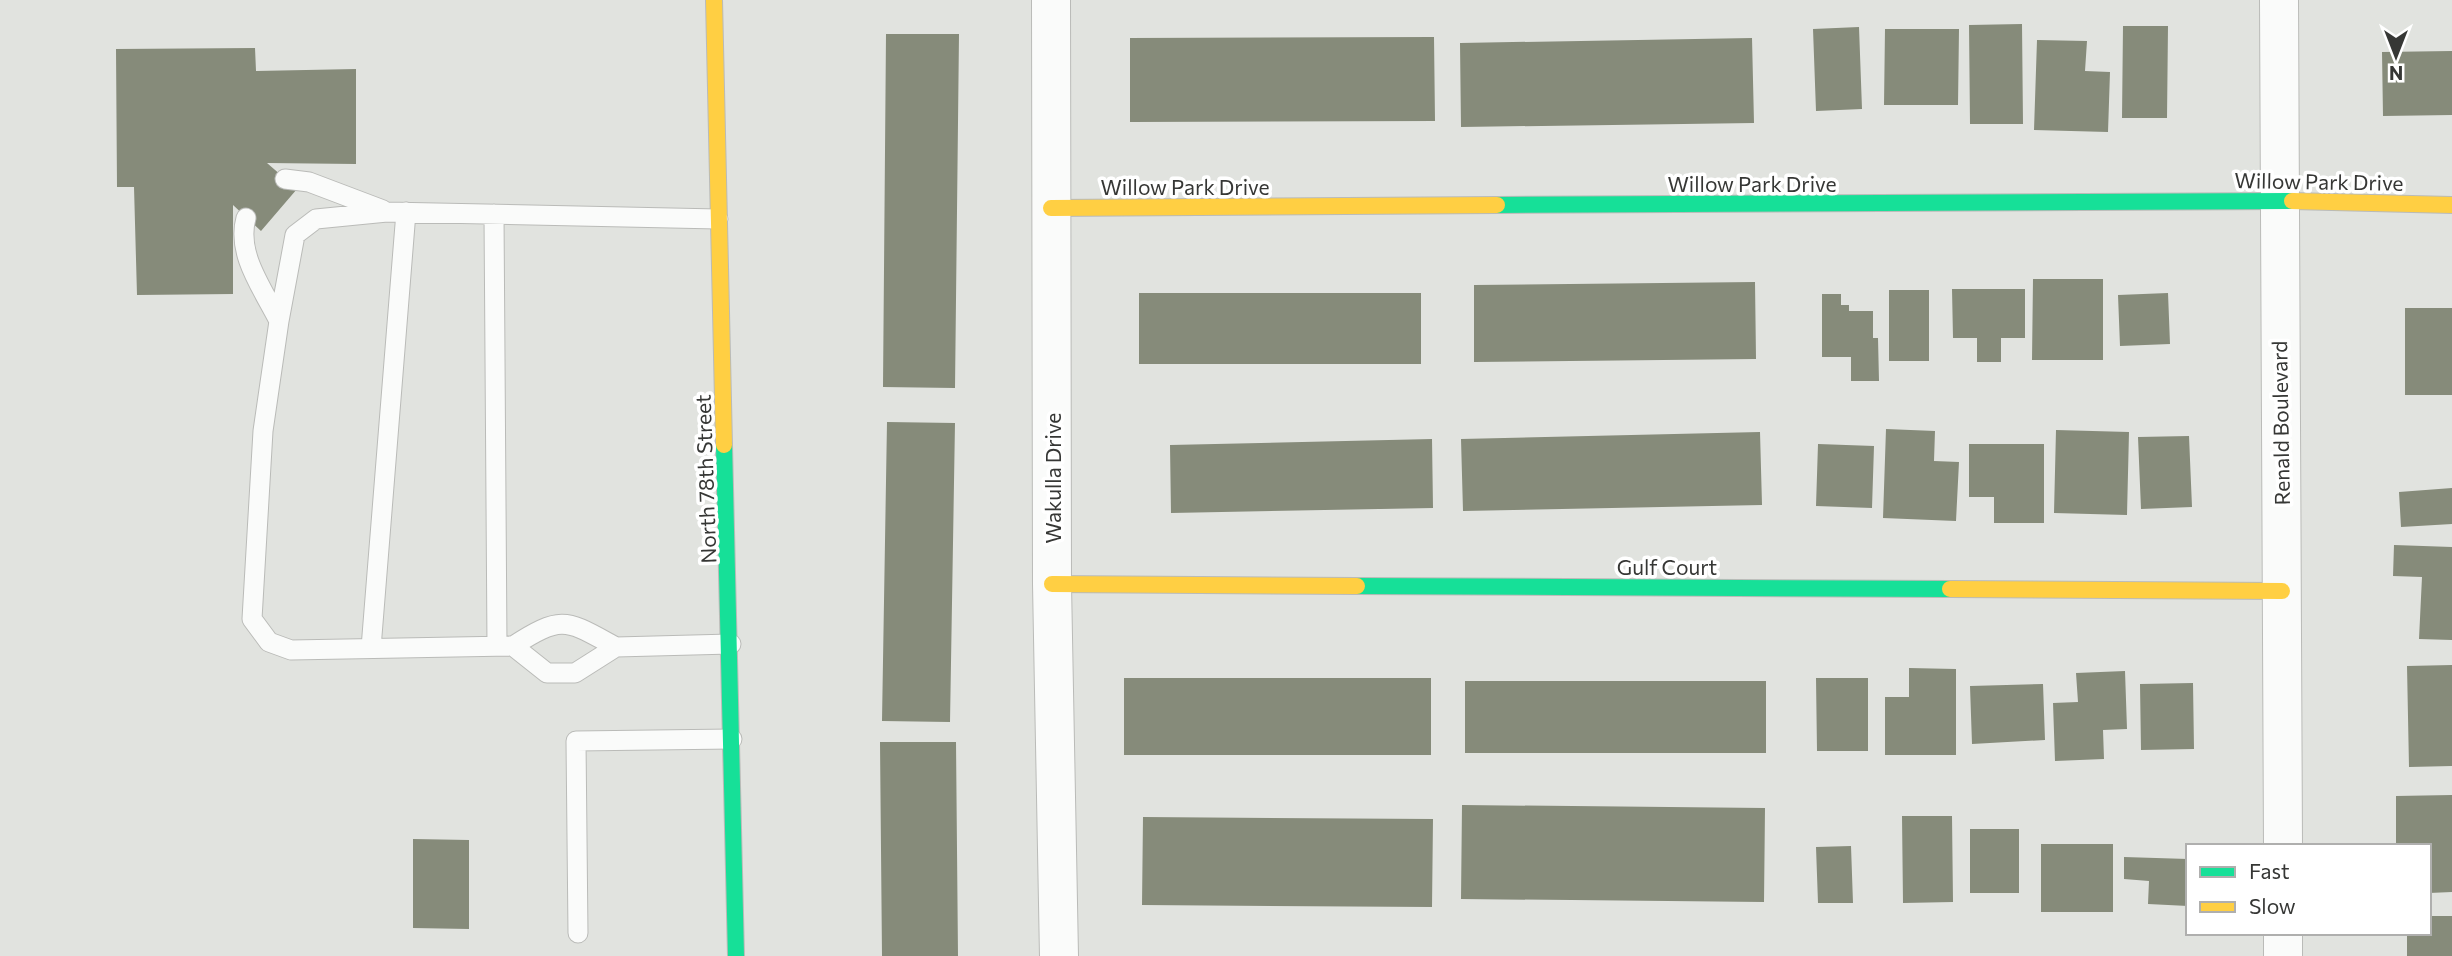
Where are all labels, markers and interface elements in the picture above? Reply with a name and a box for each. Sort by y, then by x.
north arrow [2361,21,2431,91]
text: N [2389,62,2403,85]
street label: Willow Park Drive [2234,167,2404,195]
street label: Willow Park Drive [1667,171,1837,196]
street label: Willow Park Drive [1100,174,1270,199]
street label: Renald Boulevard [2266,340,2294,506]
street label: North 78th Street [690,394,720,564]
street label: Wakulla Drive [1040,413,1065,543]
street label: Gulf Court [1617,554,1717,579]
legend [2186,844,2431,935]
text: Fast [2249,858,2290,883]
text: Slow [2249,893,2296,918]

